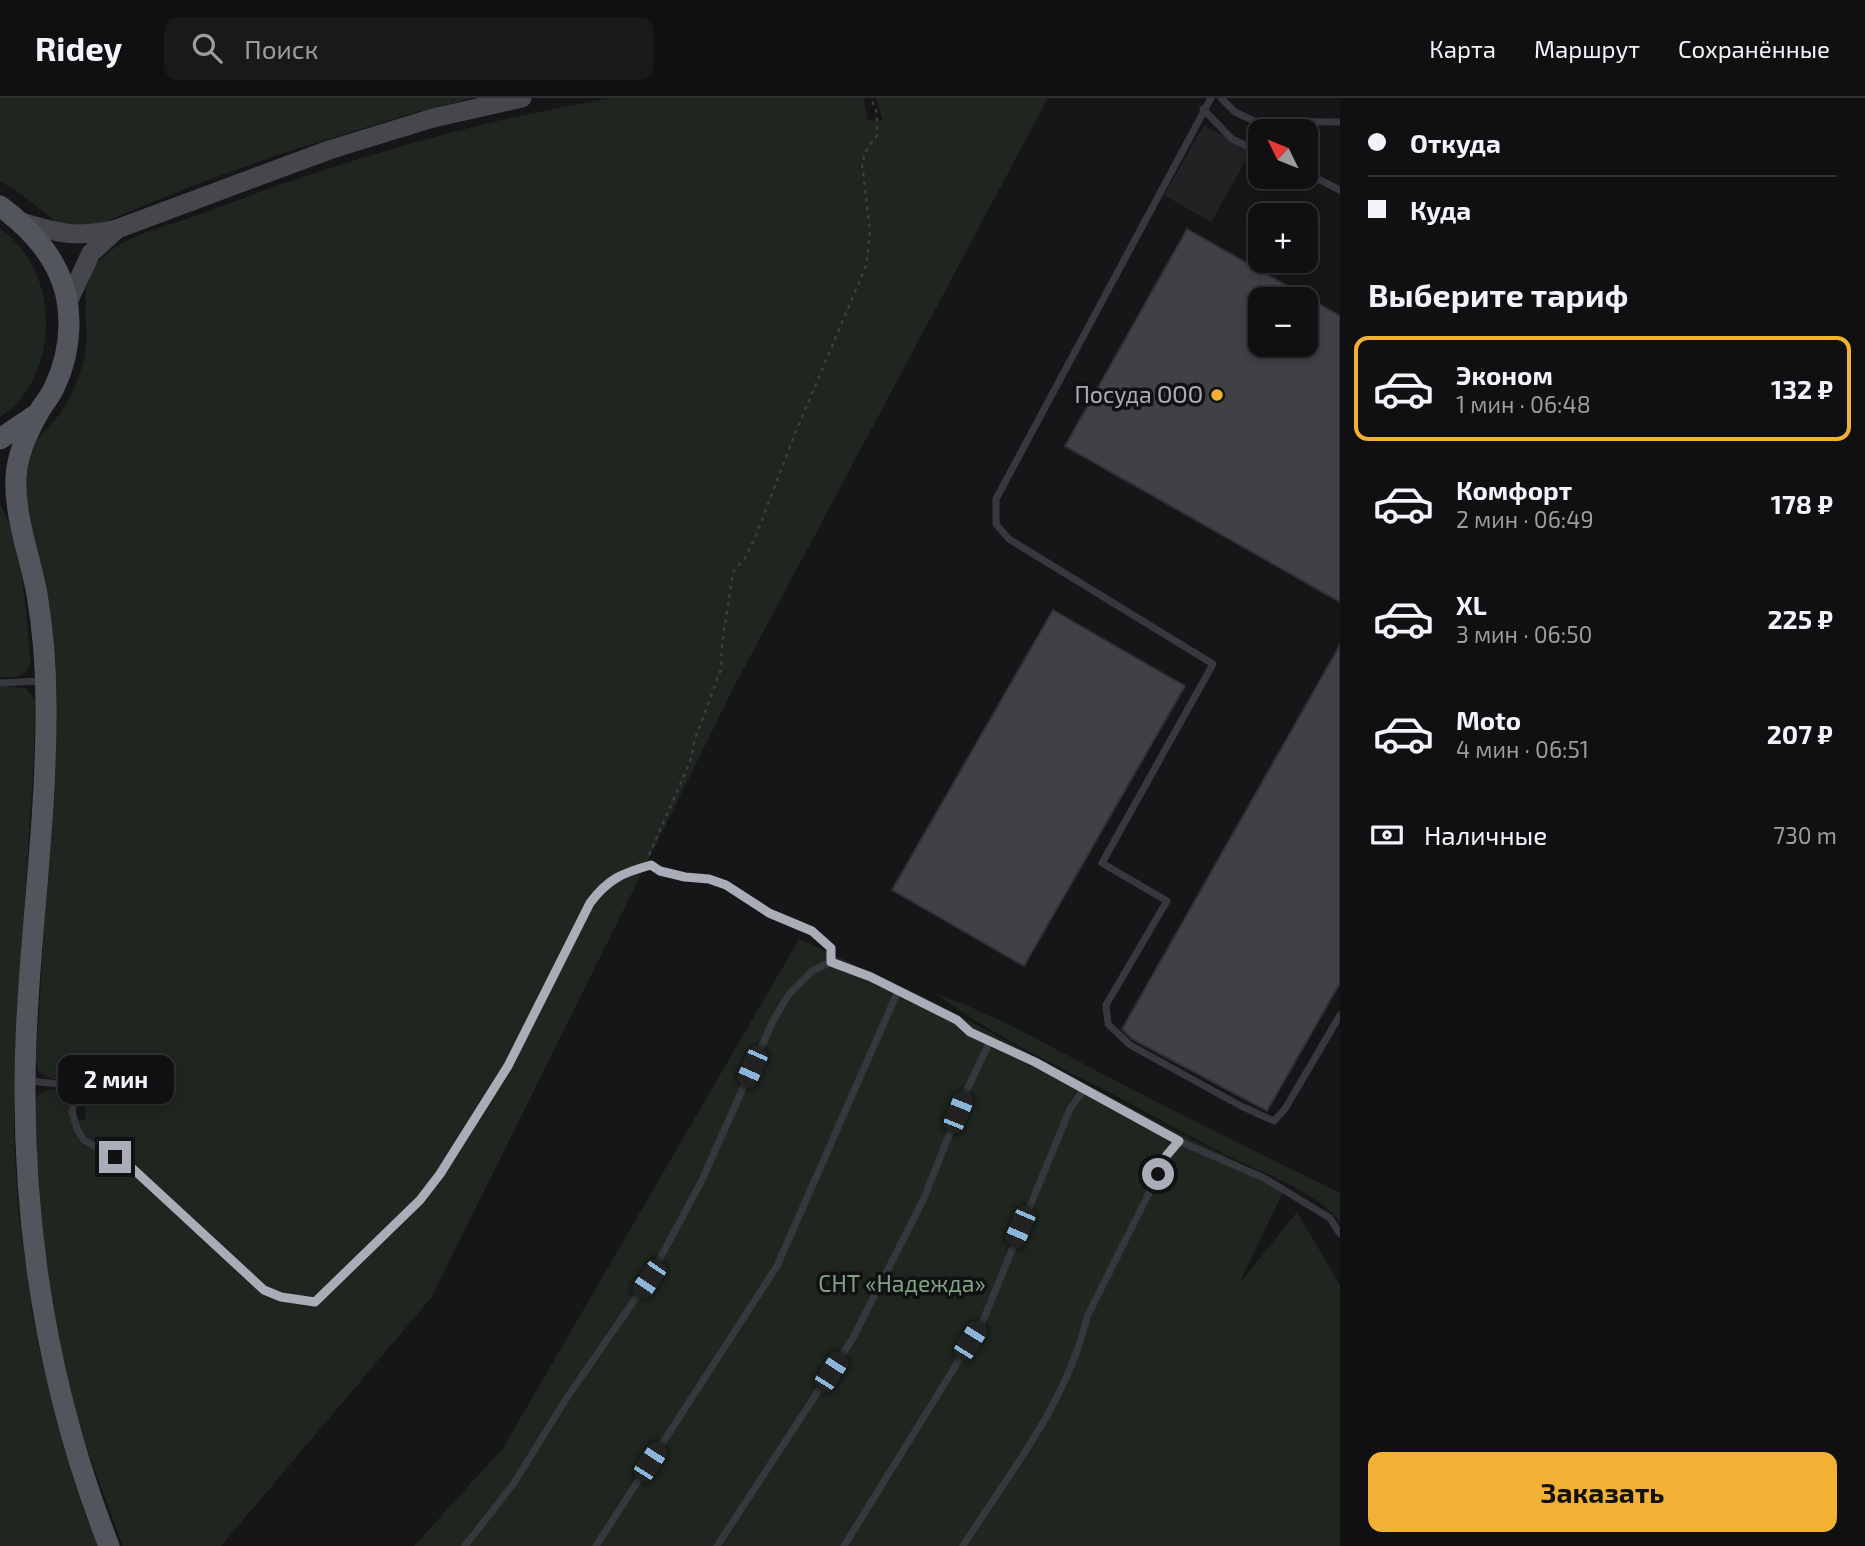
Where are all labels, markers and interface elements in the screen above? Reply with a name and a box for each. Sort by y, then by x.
search box [164,17,654,80]
text: Ridey [35,28,122,68]
icon: search [188,29,226,67]
text: Поиск [244,33,319,64]
text: Карта [1429,34,1496,63]
text: Маршрут [1534,34,1640,63]
text: Сохранённые [1678,34,1830,63]
north arrow [1248,119,1318,189]
map controls [1248,119,1318,357]
text: Откуда [1410,127,1501,158]
text: Куда [1410,194,1471,225]
button: + [1248,203,1318,273]
text: Выберите тариф [1368,275,1628,313]
button: − [1248,287,1318,357]
icon: car [1372,357,1435,420]
text: Эконом [1456,359,1553,390]
text: 132 ₽ [1771,373,1833,404]
place label: Посуда ООО [1074,380,1203,409]
marker: Посуда ООО [1209,387,1225,403]
text: 1 мин · 06:48 [1456,390,1591,418]
icon: car [1372,472,1435,535]
text: Комфорт [1456,474,1572,505]
text: 178 ₽ [1771,488,1833,519]
text: 2 мин · 06:49 [1456,505,1594,533]
icon: car [1372,587,1435,650]
text: XL [1456,589,1487,620]
text: 225 ₽ [1767,603,1833,634]
text: 3 мин · 06:50 [1456,620,1592,648]
icon: car [1372,702,1435,765]
text: Moto [1456,704,1521,735]
text: 207 ₽ [1767,718,1833,749]
text: 4 мин · 06:51 [1456,735,1589,763]
icon: cash [1368,816,1406,854]
text: Наличные [1424,819,1547,850]
text: 730 m [1773,821,1837,849]
car [734,1044,771,1090]
callout: 2 мин [57,1056,173,1104]
text: 2 мин [84,1065,148,1093]
car [941,1089,976,1135]
route end [99,1141,131,1173]
route start [1142,1158,1174,1190]
car [1003,1204,1038,1250]
car [629,1256,670,1302]
park label: СНТ «Надежда» [818,1269,986,1297]
car [950,1318,991,1364]
car [811,1349,852,1395]
car [630,1439,671,1485]
button: Заказать [1368,1452,1837,1532]

